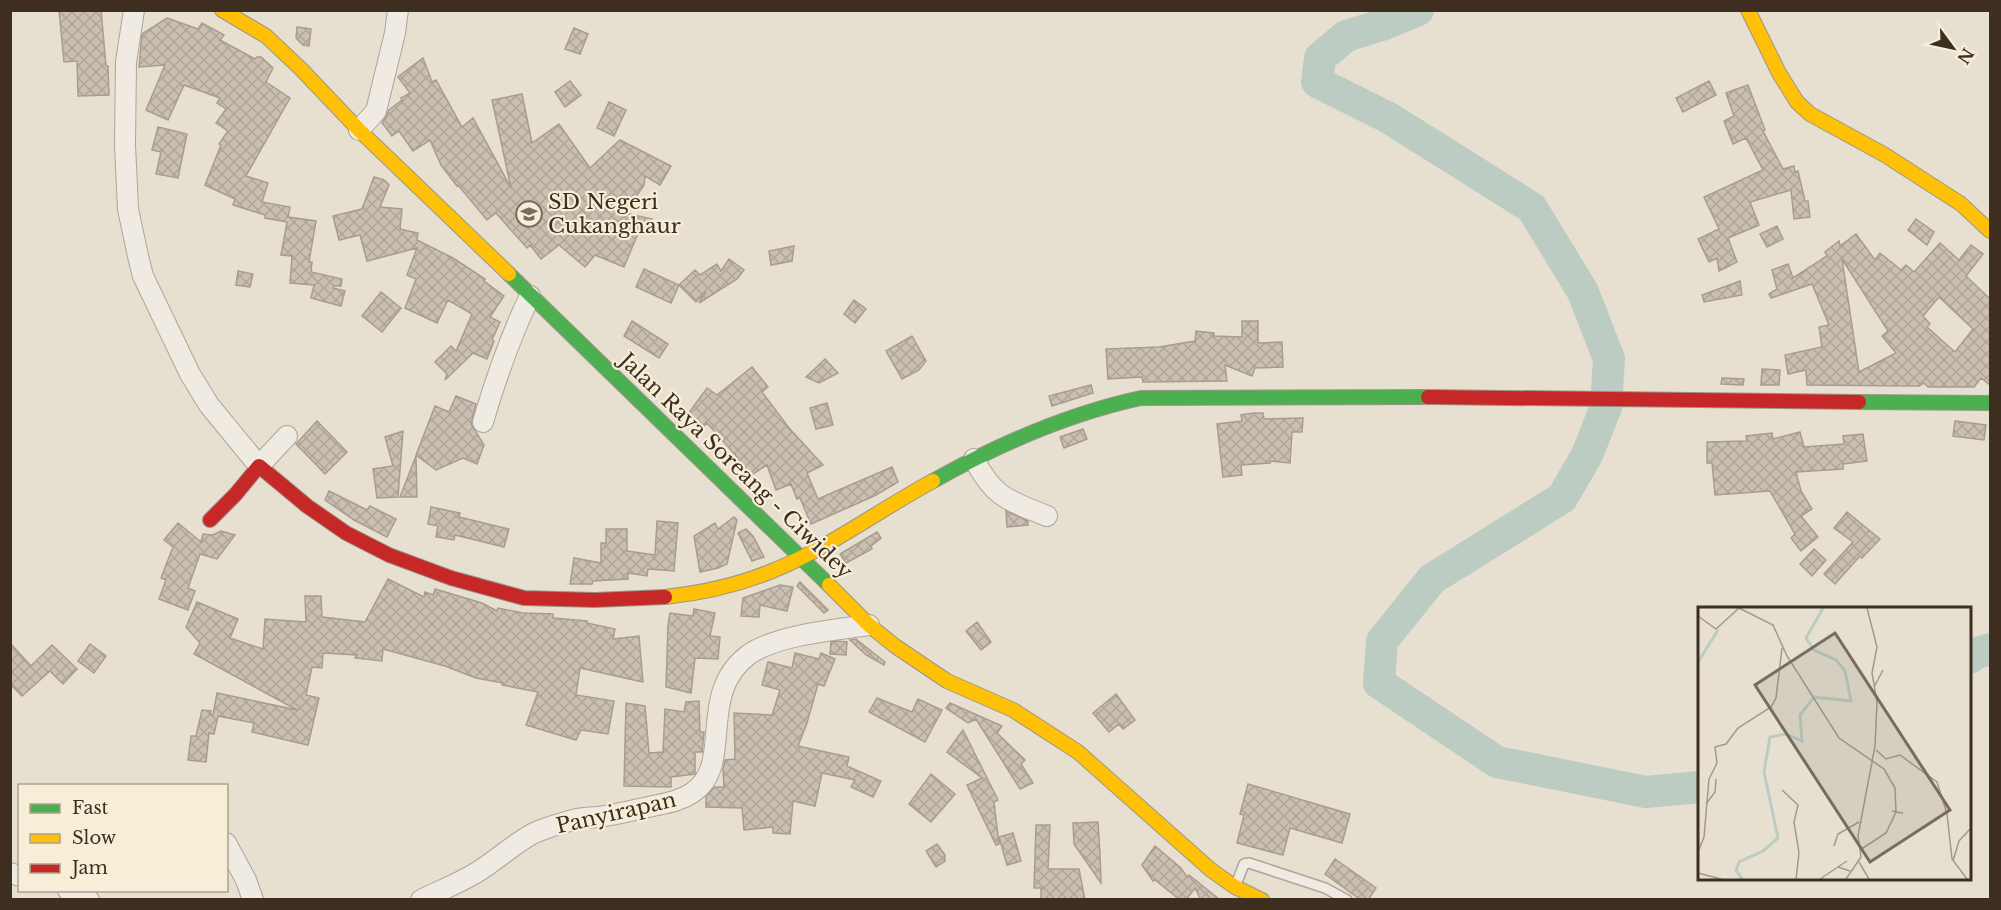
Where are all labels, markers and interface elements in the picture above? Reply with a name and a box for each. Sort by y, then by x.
north arrow [1923,18,1983,78]
text: N [1953,44,1978,68]
place label: SD Negeri Cukanghaur [548,189,681,239]
school or university icon: SD Negeri Cukanghaur [514,199,544,229]
street label: Jalan Raya Soreang - Ciwidey [612,345,858,585]
inset map [1698,607,1971,880]
legend [18,784,228,892]
street label: Panyirapan [553,787,679,839]
text: Fast [72,797,109,819]
text: Slow [72,827,117,849]
text: Jam [70,857,108,879]

